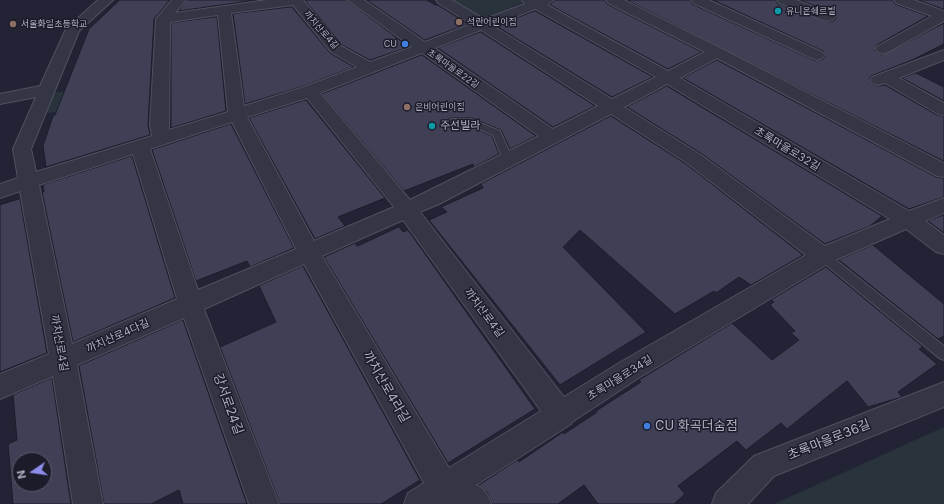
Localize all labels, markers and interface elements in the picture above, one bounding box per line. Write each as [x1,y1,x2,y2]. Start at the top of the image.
marker: 유니온쉐르빌 [773,6,783,16]
place label: 유니온쉐르빌 [786,6,836,16]
street label: 까치산로4길 [301,9,341,51]
marker: 석란어린이집 [454,17,464,27]
place label: 석란어린이집 [467,17,517,27]
marker: 서울화일초등학교 [8,19,18,29]
place label: 서울화일초등학교 [21,19,87,29]
place label: CU [384,39,397,49]
marker: CU [400,39,410,49]
street label: 초록마을로22길 [425,47,481,91]
marker: 은비어린이집 [402,102,412,112]
place label: 은비어린이집 [415,102,465,112]
place label: 주선빌라 [440,119,480,133]
marker: 주선빌라 [427,121,437,131]
street label: 초록마을로32길 [752,124,822,174]
street label: 까치산로4길 [461,286,507,340]
street label: 까치산로4길 [47,313,71,373]
street label: 까치산로4다길 [84,316,152,356]
street label: 까치산로4라길 [359,348,413,426]
street label: 초록마을로34길 [585,353,655,403]
street label: 강서로24길 [210,371,246,437]
street label: 초록마을로36길 [785,416,873,464]
place label: CU 화곡더숨점 [655,418,738,434]
marker: CU 화곡더숨점 [642,421,652,431]
north arrow [12,452,52,492]
text: N [14,469,29,480]

